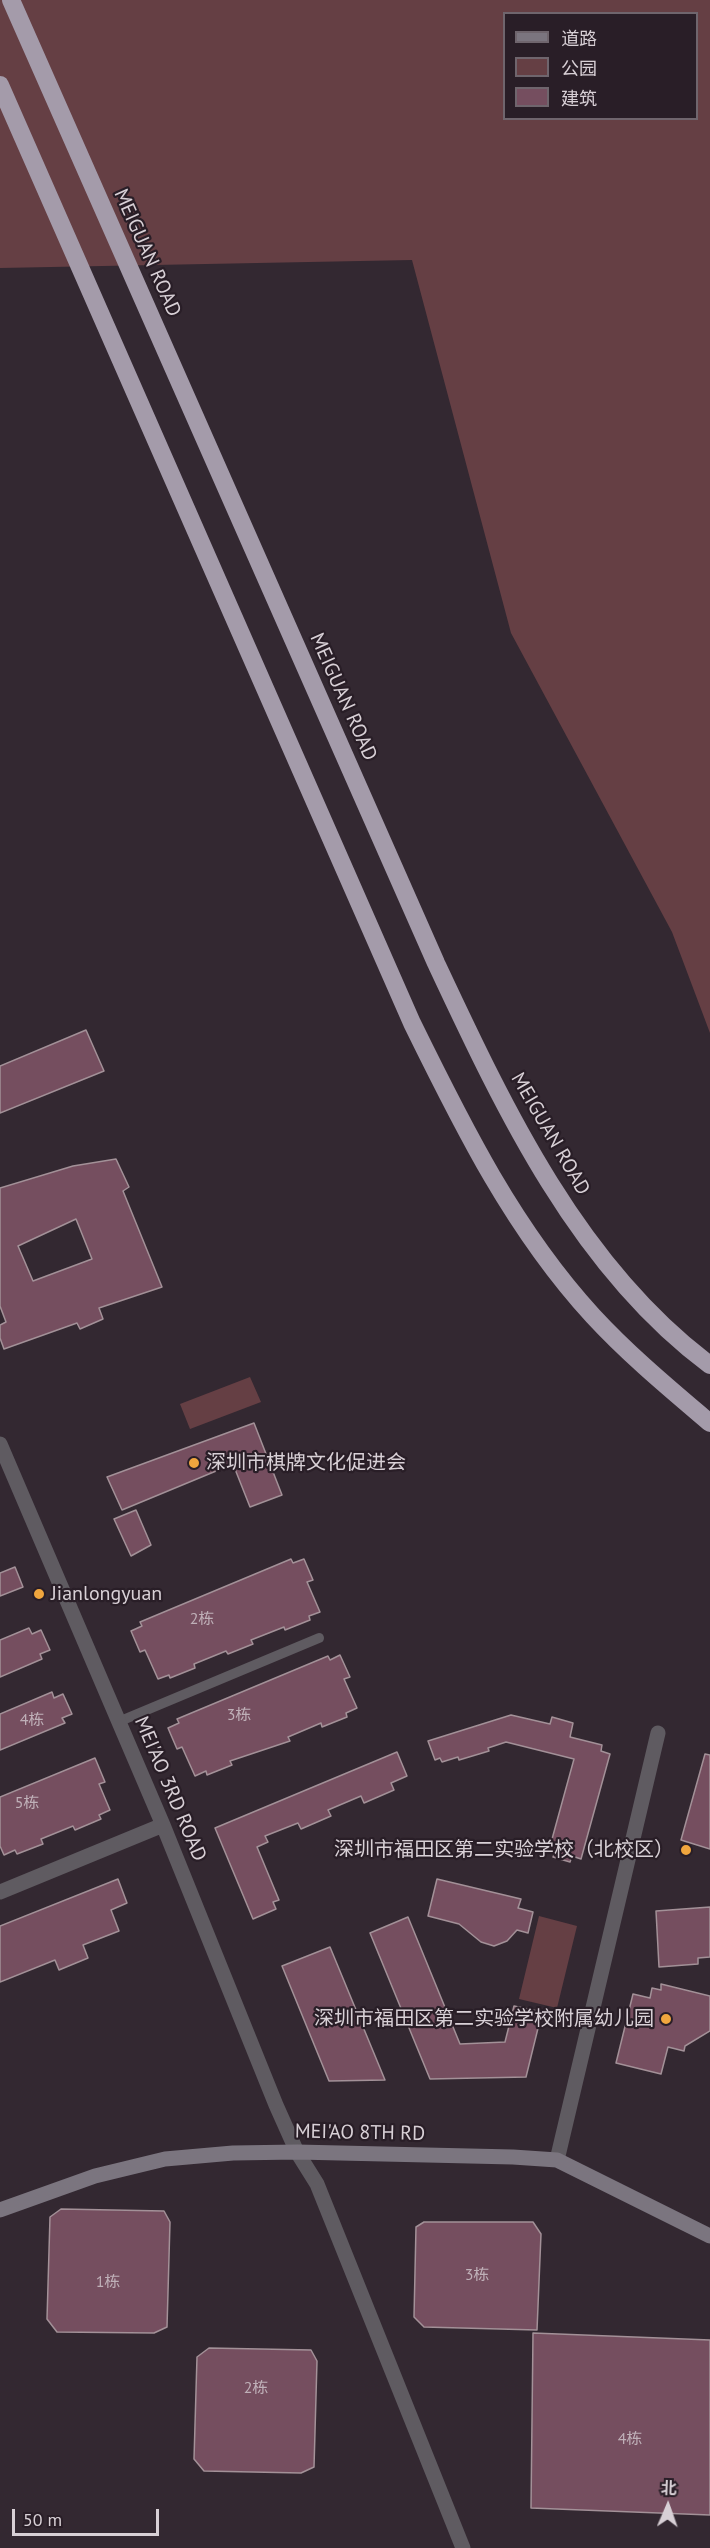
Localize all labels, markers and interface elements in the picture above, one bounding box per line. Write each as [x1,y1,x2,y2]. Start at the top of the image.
legend [503,12,698,120]
text: 道路 [561,27,597,50]
text: 公园 [561,57,597,80]
text: 建筑 [561,87,597,110]
street label: MEIGUAN ROAD [108,185,186,321]
street label: MEIGUAN ROAD [304,629,382,765]
street label: MEIGUAN ROAD [505,1069,595,1199]
place label: 深圳市棋牌文化促进会 [206,1451,406,1475]
marker: 深圳市棋牌文化促进会 [187,1456,201,1470]
place label: Jianlongyuan [51,1582,162,1606]
marker: Jianlongyuan [32,1587,46,1601]
house number: 2栋 [190,1609,214,1629]
house number: 3栋 [227,1705,251,1725]
house number: 4栋 [20,1710,44,1730]
street label: MEI'AO 3RD ROAD [129,1713,211,1865]
house number: 5栋 [15,1793,39,1813]
place label: 深圳市福田区第二实验学校（北校区） [334,1838,674,1862]
marker: 深圳市福田区第二实验学校（北校区） [679,1843,693,1857]
place label: 深圳市福田区第二实验学校附属幼儿园 [314,2007,654,2031]
marker: 深圳市福田区第二实验学校附属幼儿园 [659,2012,673,2026]
street label: MEI'AO 8TH RD [295,2120,425,2146]
house number: 3栋 [465,2265,489,2285]
house number: 1栋 [96,2272,120,2292]
house number: 2栋 [244,2378,268,2398]
house number: 4栋 [618,2429,642,2449]
north arrow [638,2476,698,2536]
text: 北 [660,2478,677,2498]
scale bar [15,2497,162,2535]
text: 50 m [23,2508,62,2531]

